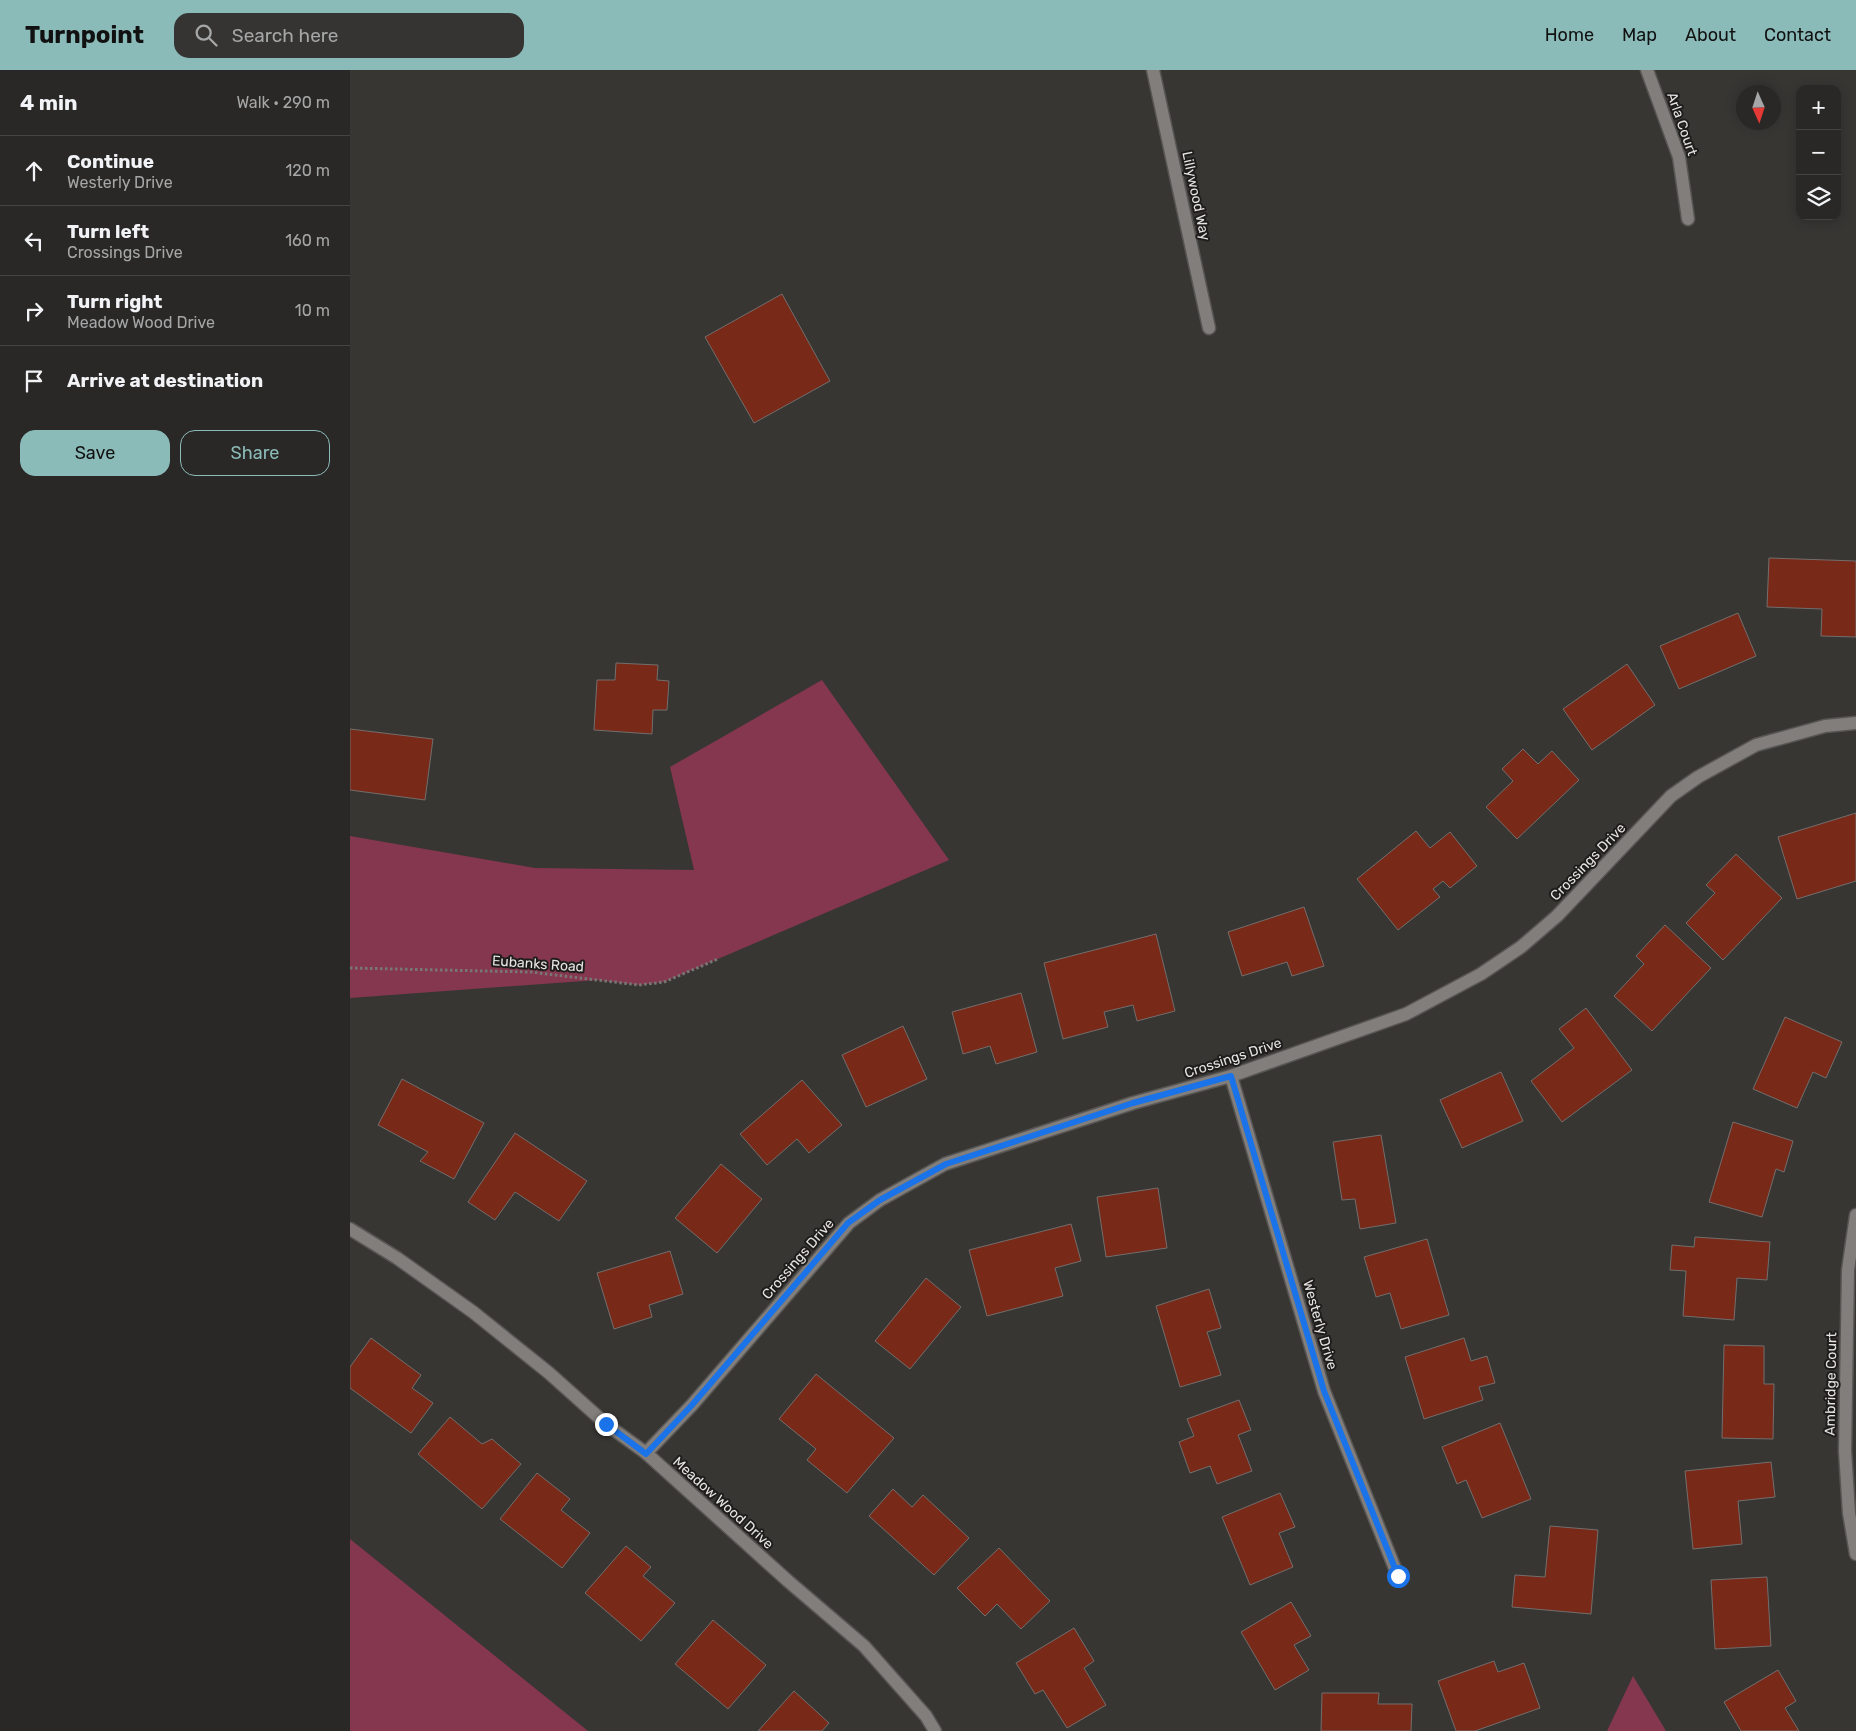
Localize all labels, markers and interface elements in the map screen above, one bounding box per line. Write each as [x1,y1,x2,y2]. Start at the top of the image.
search box [174,13,524,58]
text: Turnpoint [25,21,144,49]
icon: search [192,21,220,49]
text: Search here [232,24,338,47]
text: Home [1545,24,1594,46]
text: Map [1622,24,1657,46]
text: About [1685,24,1736,46]
text: Contact [1764,24,1831,46]
north arrow [1736,85,1781,130]
map controls [1796,85,1841,220]
button: + [1796,85,1841,130]
text: 4 min [20,90,78,115]
street label: Arla Court [1663,90,1701,158]
text: Walk · 290 m [236,93,330,112]
button: − [1796,130,1841,175]
text: Continue [67,150,154,173]
street label: Lillywood Way [1178,150,1214,242]
icon: ahead [20,157,48,185]
text: 120 m [285,161,330,180]
text: Westerly Drive [67,173,173,192]
button: layers [1796,175,1841,220]
text: Turn left [67,220,149,243]
icon: left [20,227,48,255]
text: 160 m [285,231,330,250]
text: Crossings Drive [67,243,183,262]
text: Turn right [67,290,162,313]
icon: right [20,297,48,325]
text: 10 m [295,301,330,320]
text: Meadow Wood Drive [67,313,215,332]
icon: arrive [20,367,48,395]
text: Arrive at destination [67,369,263,392]
button: Save [20,430,170,476]
button: Share [180,430,330,476]
street label: Crossings Drive [1547,820,1629,904]
street label: Eubanks Road [491,952,585,976]
street label: Crossings Drive [1182,1034,1284,1082]
street label: Crossings Drive [758,1215,838,1303]
street label: Westerly Drive [1299,1278,1341,1372]
street label: Ambridge Court [1822,1332,1840,1436]
route end [595,1413,618,1436]
street label: Meadow Wood Drive [669,1453,777,1553]
route start [1387,1565,1410,1588]

